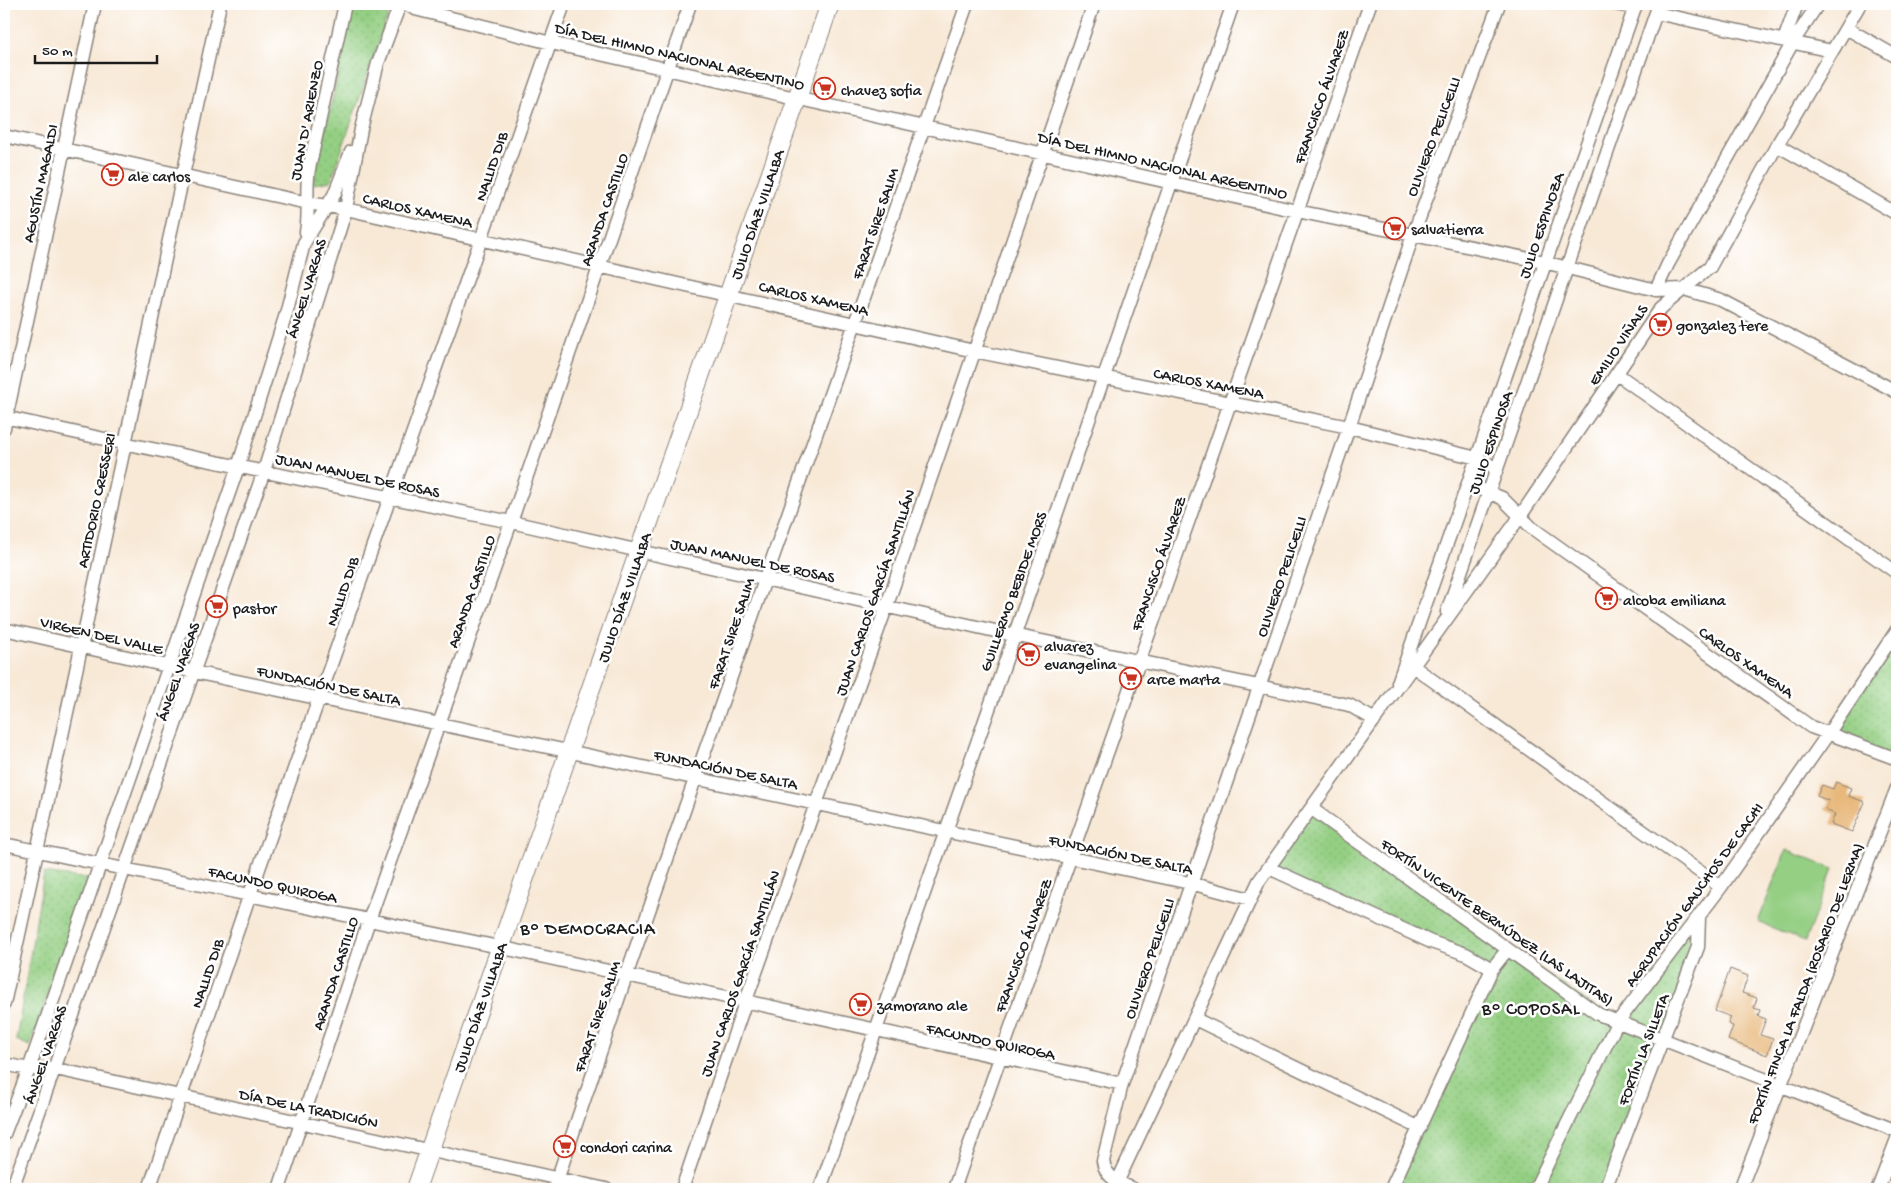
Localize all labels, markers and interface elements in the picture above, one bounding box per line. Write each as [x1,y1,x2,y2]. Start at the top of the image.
street label: DÍA DEL HIMNO NACIONAL ARGENTINO [552,19,806,96]
street label: FRANCISCO ÁLVAREZ [1290,27,1355,168]
scale bar [35,32,158,64]
text: 50 m [42,43,73,61]
street label: JUAN D' ARIENZO [287,59,329,182]
street label: OLIVIERO PELICELLI [1404,75,1467,200]
supermarket icon: chavez sofia [813,77,837,101]
place label: chavez sofia [841,83,923,102]
street label: AGUSTÍN MAGALDI [20,123,64,245]
street label: DÍA DEL HIMNO NACIONAL ARGENTINO [1035,128,1289,205]
street label: NALLID DIB [473,129,514,204]
street label: JULIO DÍAZ VILLALBA [727,146,791,283]
street label: ARANDA CASTILLO [578,151,635,269]
supermarket icon: ale carlos [100,163,124,187]
street label: FARAT SIRE SALIM [849,165,906,283]
place label: ale carlos [128,169,191,188]
street label: JULIO ESPINOZA [1516,169,1571,282]
street label: CARLOS XAMENA [360,191,475,235]
supermarket icon: salvatierra [1383,216,1407,240]
place label: salvatierra [1411,222,1485,241]
street label: ÁNGEL VARGAS [283,236,333,341]
street label: CARLOS XAMENA [756,279,871,323]
street label: EMILIO VIÑALS [1585,301,1654,390]
supermarket icon: gonzalez tere [1648,312,1672,336]
place label: gonzalez tere [1676,318,1769,337]
street label: CARLOS XAMENA [1152,365,1267,406]
street label: JULIO ESPINOSA [1466,388,1519,497]
street label: ARTIDORIO CRESSERI [75,431,122,570]
street label: JUAN MANUEL DE ROSAS [273,451,442,504]
street label: JUAN CARLOS GARCÍA SANTILLÁN [832,487,922,699]
street label: FRANCISCO ÁLVAREZ [1127,494,1192,635]
street label: GUILLERMO BEBIDE MORS [978,509,1053,675]
street label: OLIVIERO PELICELLI [1254,514,1313,640]
street label: JULIO DÍAZ VILLALBA [594,529,658,666]
street label: ARANDA CASTILLO [445,533,502,651]
street label: JUAN MANUEL DE ROSAS [668,536,837,589]
street label: NALLID DIB [324,554,365,629]
street label: FARAT SIRE SALIM [705,575,762,693]
supermarket icon: alcoba emiliana [1595,587,1619,611]
place label: alcoba emiliana [1623,593,1727,612]
supermarket icon: pastor [205,595,229,619]
place label: pastor [232,601,277,620]
street label: VIRGEN DEL VALLE [37,614,165,661]
street label: ÁNGEL VARGAS [154,619,206,724]
street label: CARLOS XAMENA [1694,624,1798,705]
place label: alvarez evangelina [1044,639,1118,676]
supermarket icon: alvarez evangelina [1016,642,1040,666]
street label: FUNDACIÓN DE SALTA [254,663,403,712]
supermarket icon: arce marta [1119,666,1143,690]
place label: arce marta [1147,672,1221,691]
street label: FUNDACIÓN DE SALTA [651,747,800,796]
street label: AGRUPACIÓN GAUCHOS DE CACHI [1623,800,1769,992]
street label: FUNDACIÓN DE SALTA [1046,832,1195,881]
street label: FORTÍN VICENTE BERMÚDEZ (LAS LAJITAS) [1375,834,1617,1012]
street label: FORTÍN FINCA LA FALDA (ROSARIO DE LERMA) [1743,841,1870,1128]
street label: FACUNDO QUIROGA [205,863,340,910]
street label: JUAN CARLOS GARCÍA SANTILLÁN [697,868,787,1080]
street label: FRANCISCO ÁLVAREZ [991,876,1059,1017]
street label: OLIVIERO PELICELLI [1122,896,1181,1022]
street label: ARANDA CASTILLO [310,915,365,1033]
district label: B° DEMOCRACIA [519,920,656,941]
street label: NALLID DIB [189,936,230,1011]
street label: JULIO DÍAZ VILLALBA [450,939,514,1076]
street label: FARAT SIRE SALIM [571,958,628,1076]
street label: FORTÍN LA SILLETA [1614,990,1676,1110]
supermarket icon: zamorano ale [849,992,873,1016]
place label: zamorano ale [877,998,968,1017]
district label: B° COPOSAL [1481,1000,1581,1021]
street label: ÁNGEL VARGAS [21,1002,73,1107]
street label: FACUNDO QUIROGA [923,1020,1058,1067]
street label: DÍA DE LA TRADICIÓN [236,1085,380,1134]
supermarket icon: condori carina [552,1134,576,1158]
place label: condori carina [580,1140,673,1159]

